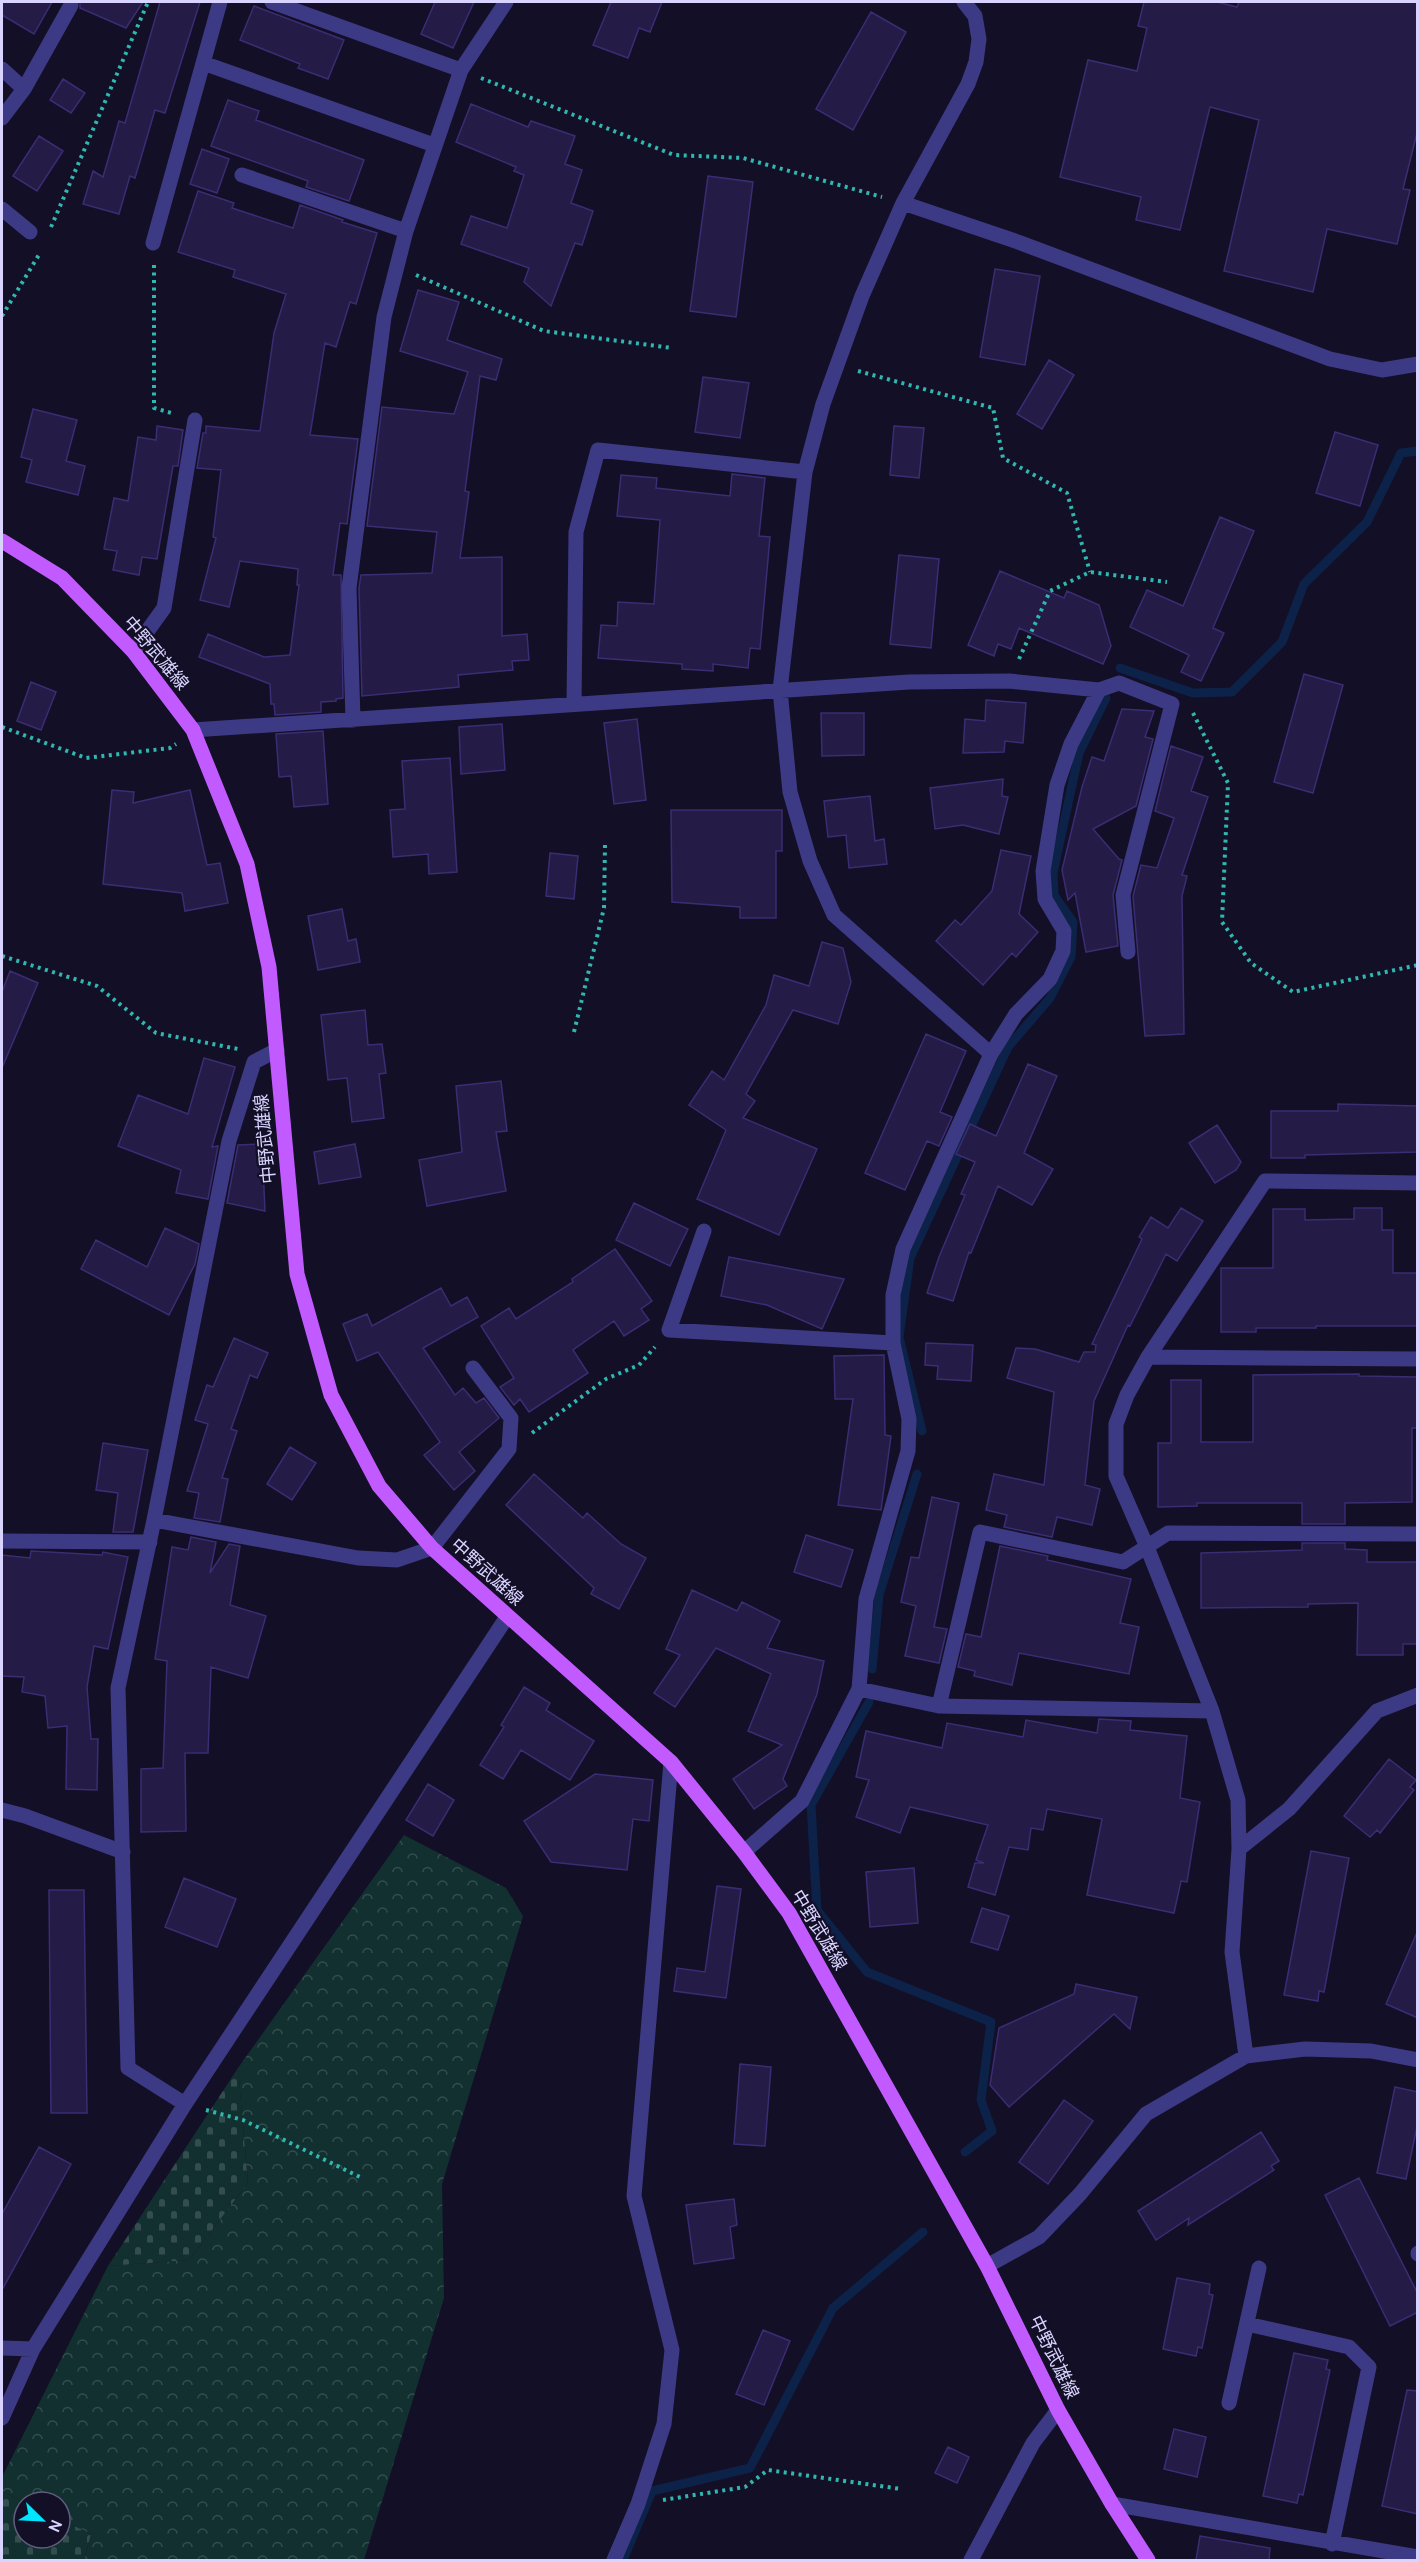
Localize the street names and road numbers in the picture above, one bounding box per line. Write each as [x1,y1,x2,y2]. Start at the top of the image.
street label: 中野武雄線 [119,611,193,695]
street label: 中野武雄線 [250,1093,280,1185]
street label: 中野武雄線 [446,1534,528,1610]
street label: 中野武雄線 [786,1886,852,1974]
street label: 中野武雄線 [1024,2312,1084,2402]

